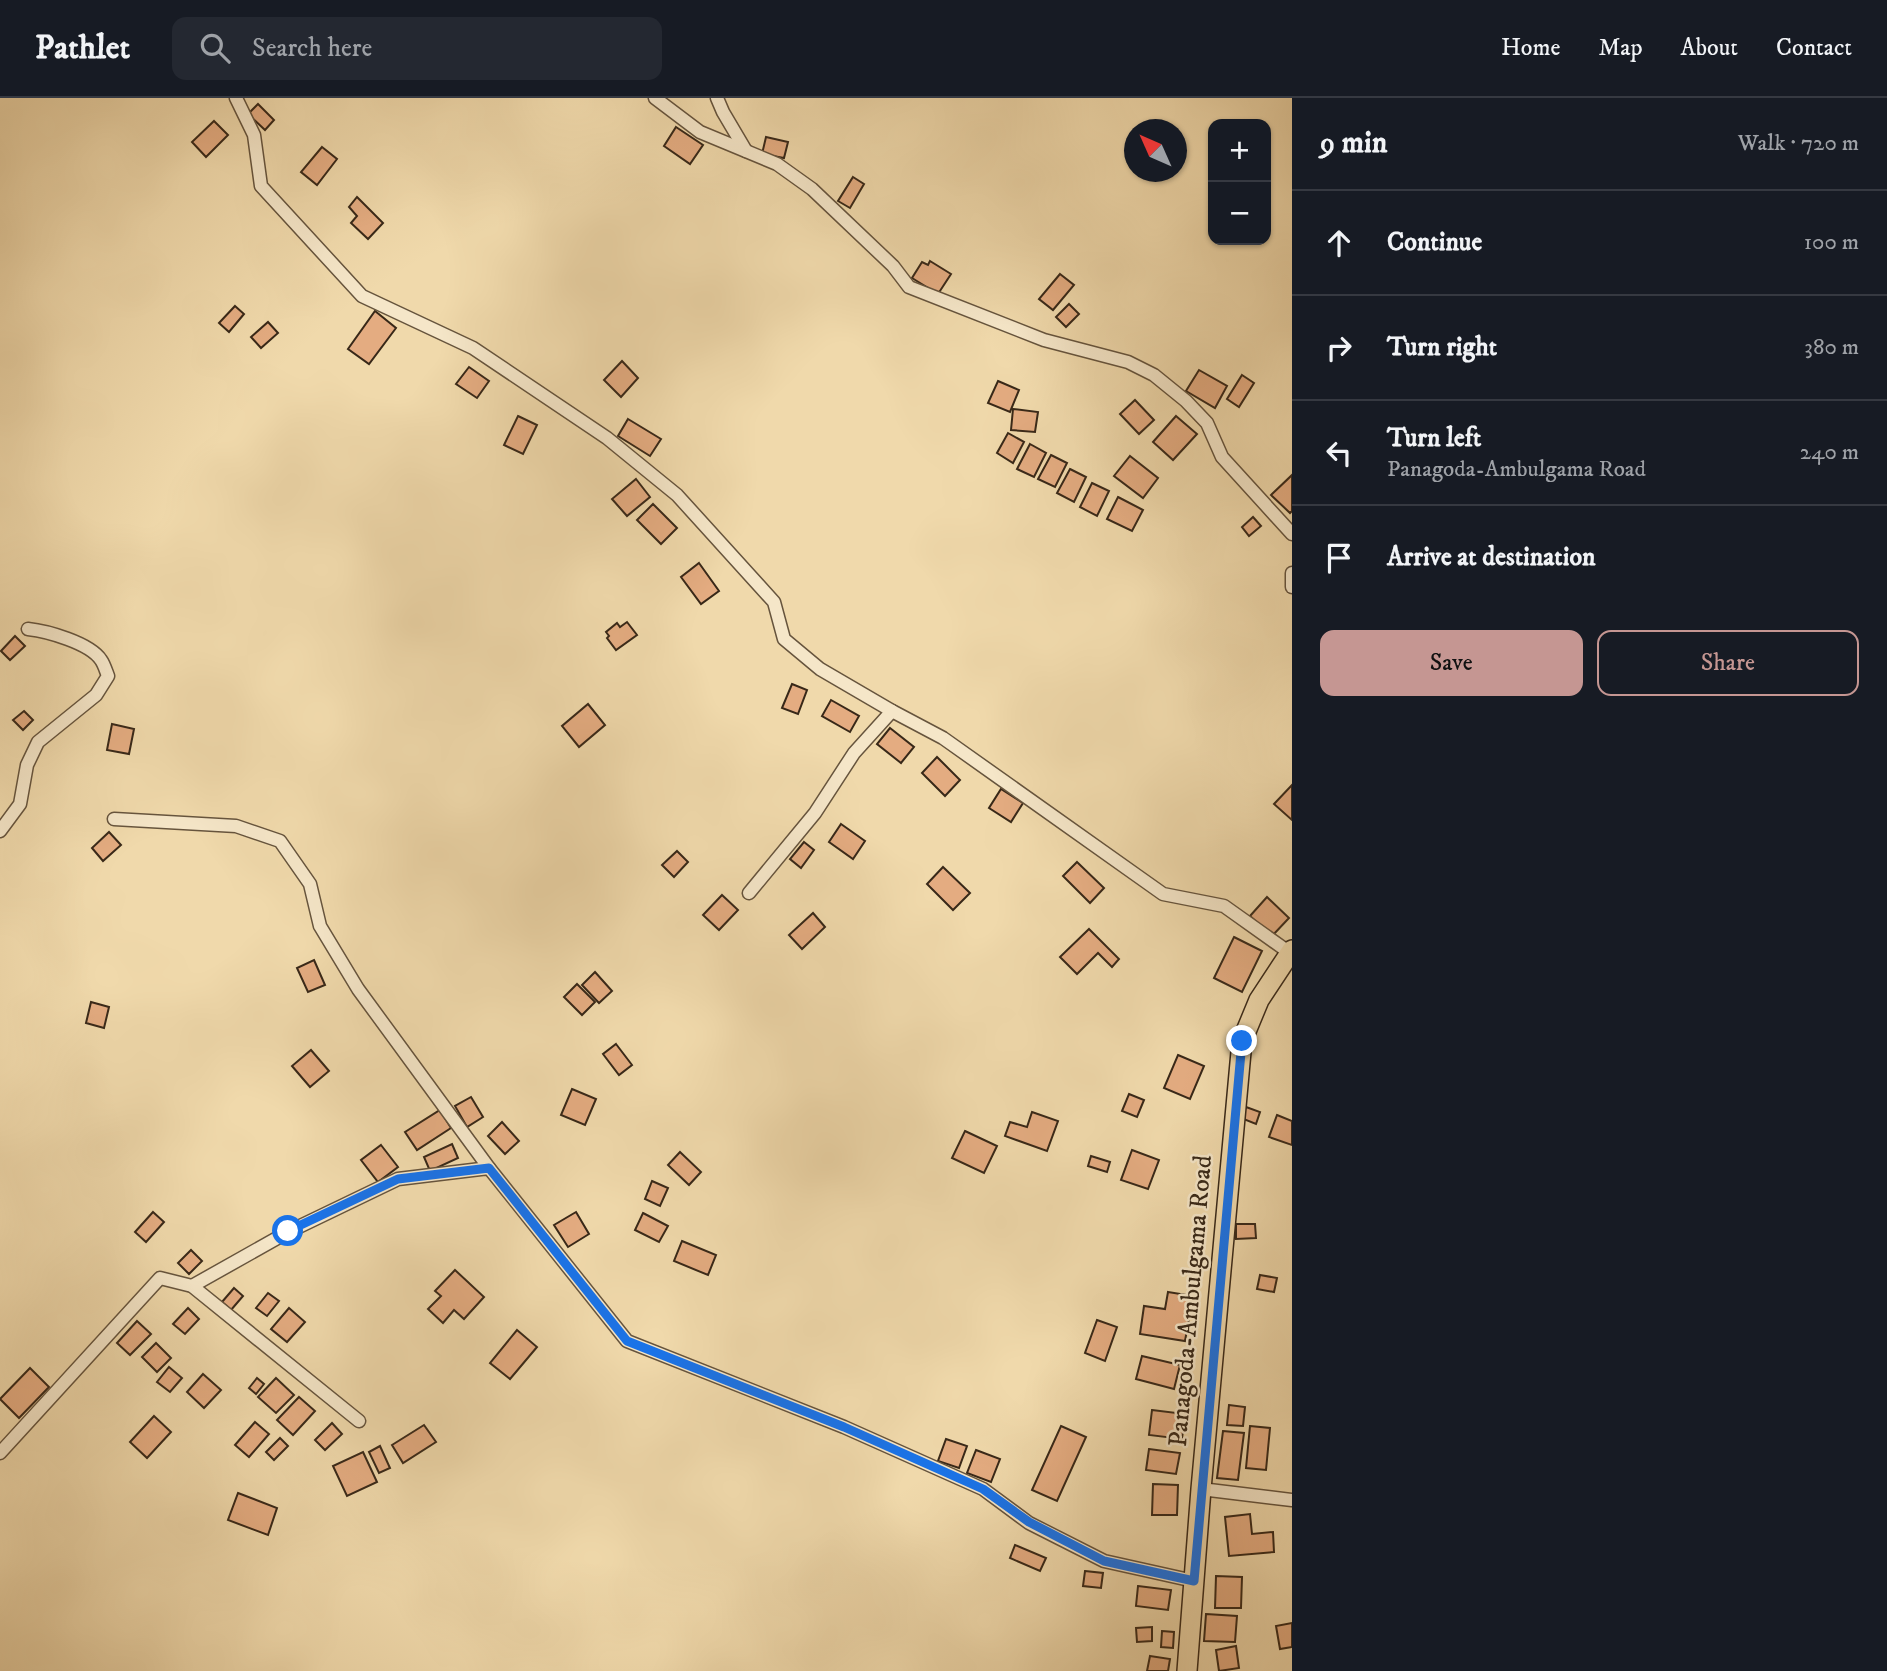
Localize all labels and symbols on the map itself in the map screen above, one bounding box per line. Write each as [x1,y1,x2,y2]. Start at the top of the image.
north arrow [1124,119,1187,182]
route end [1226,1025,1257,1056]
street label: Panagoda-Ambulgama Road [1162,1154,1220,1448]
route start [272,1215,303,1246]

